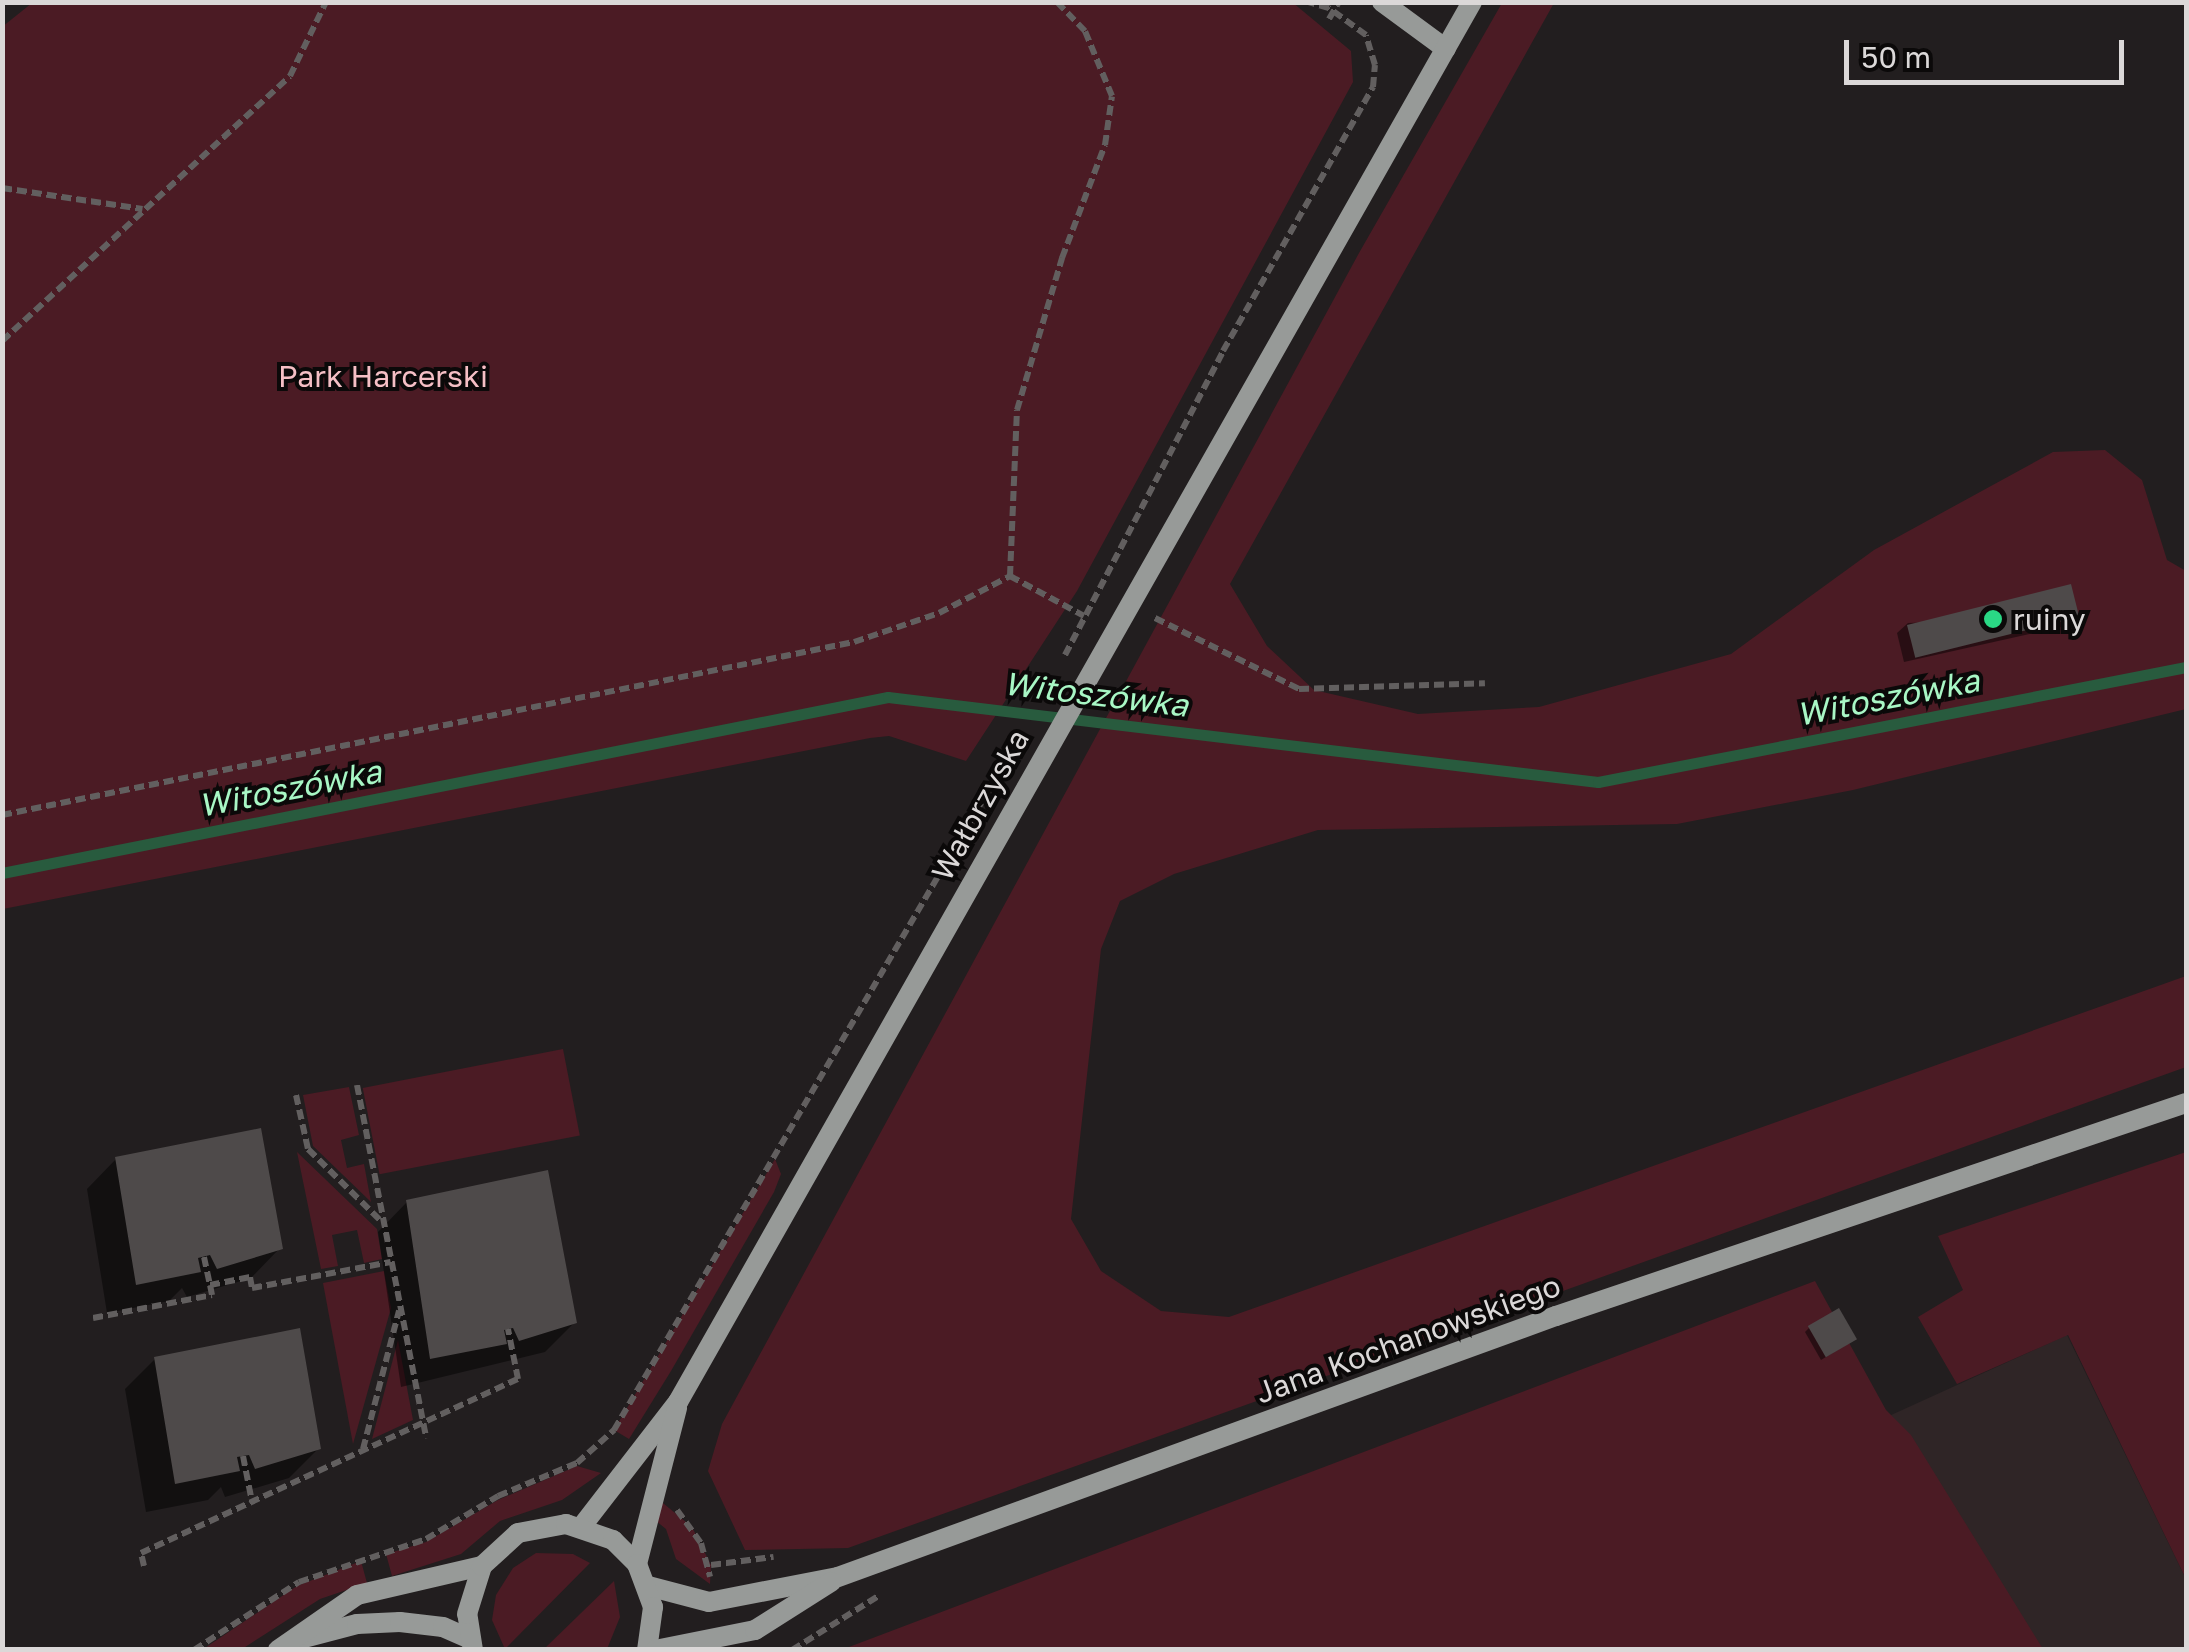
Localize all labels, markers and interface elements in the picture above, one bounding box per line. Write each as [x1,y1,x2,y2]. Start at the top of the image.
scale bar [1849,20,2129,82]
text: 50 m [1861,39,1931,75]
park label: Park Harcerski [278,358,488,394]
place label: ruiny [2013,601,2086,637]
marker: ruiny [1982,608,2004,630]
water label: Witoszówka [1793,660,1983,734]
water label: Witoszówka [1002,664,1190,724]
street label: Wałbrzyska [924,723,1036,887]
water label: Witoszówka [195,751,385,825]
street label: Jana Kochanowskiego [1251,1267,1565,1411]

